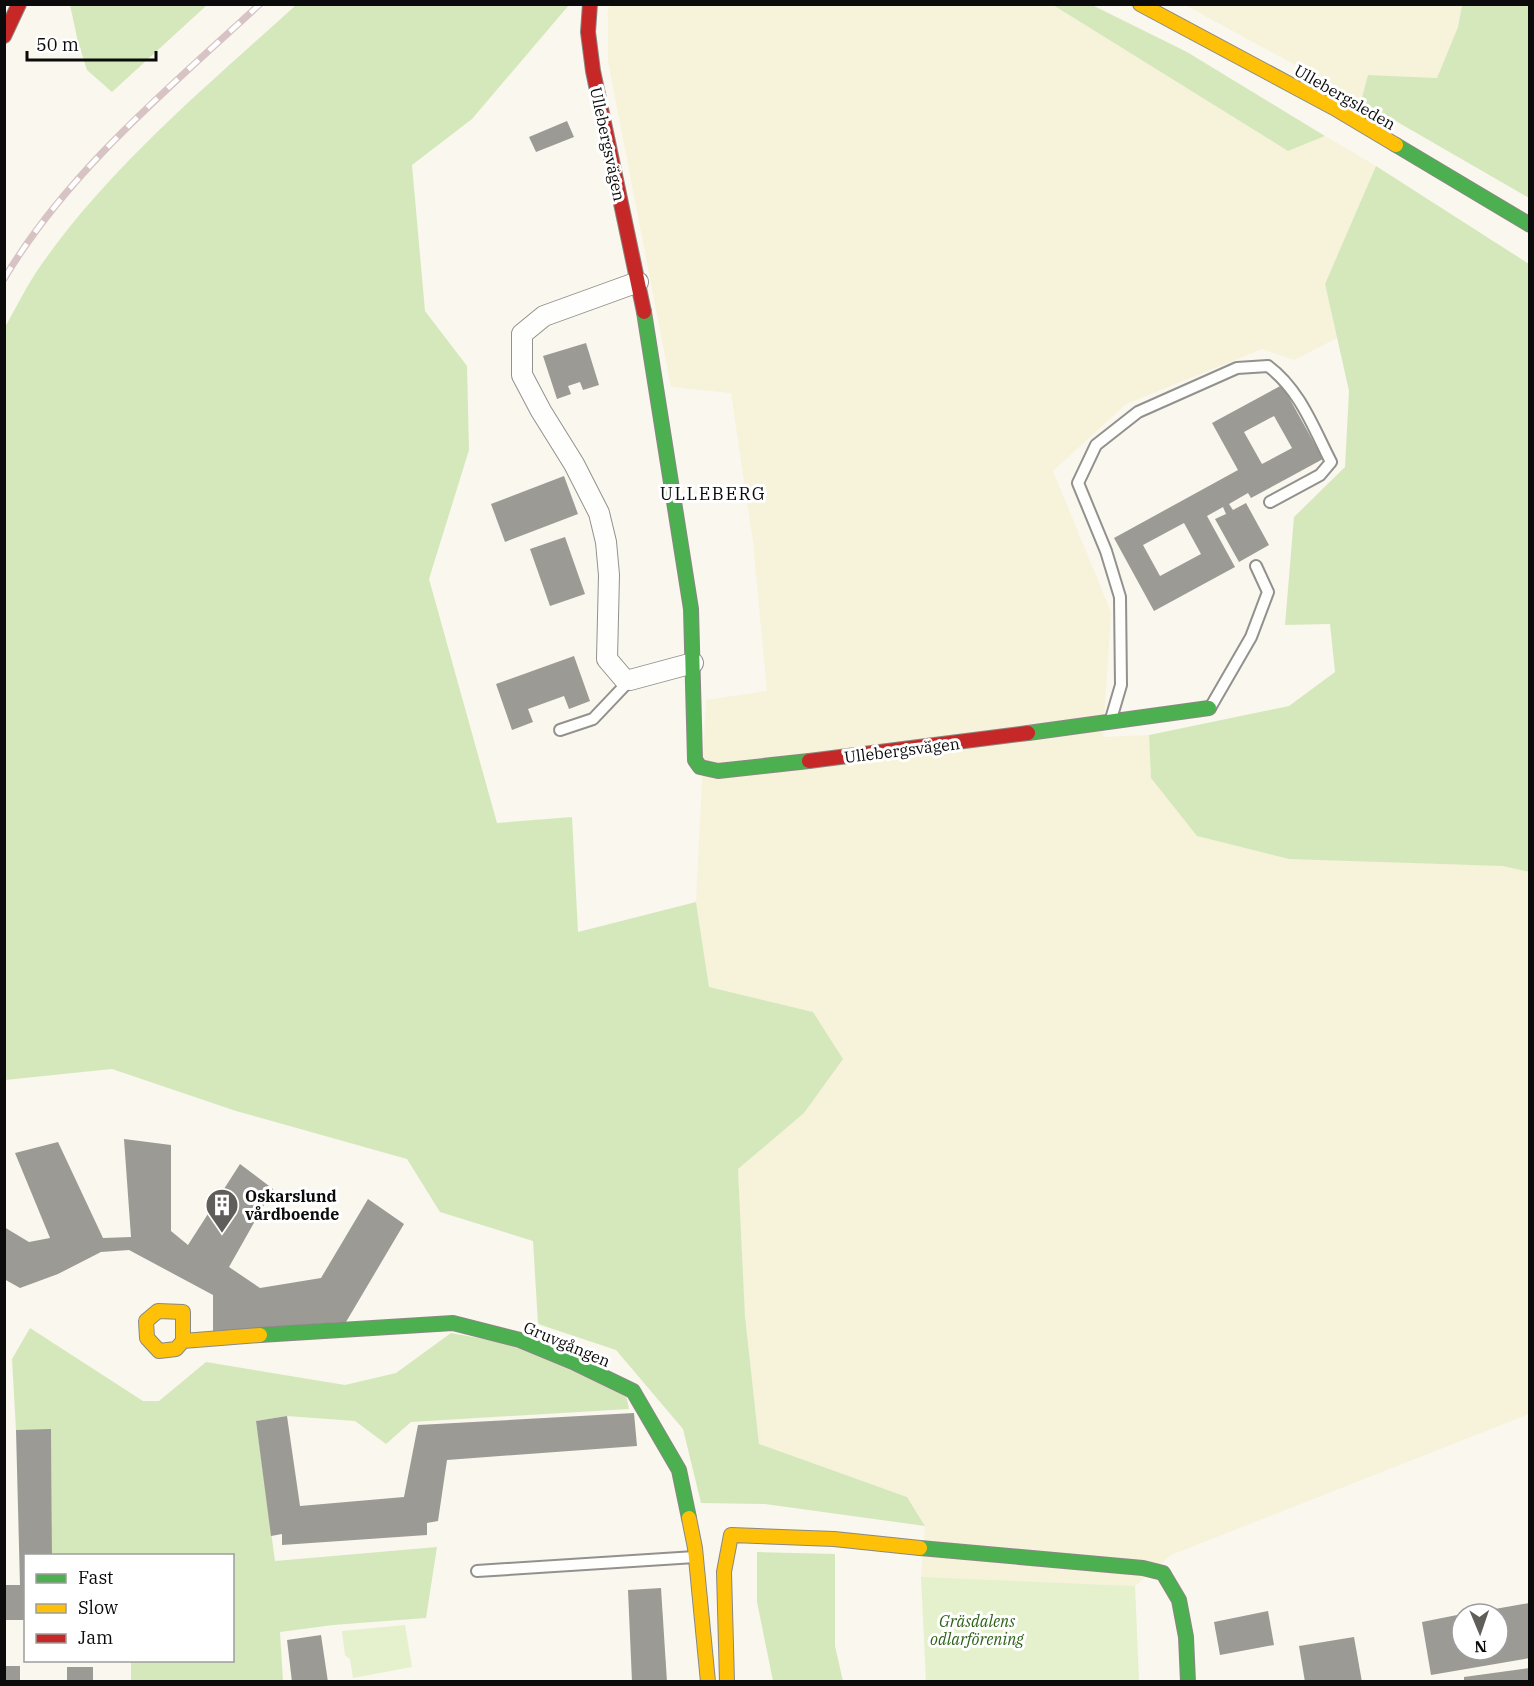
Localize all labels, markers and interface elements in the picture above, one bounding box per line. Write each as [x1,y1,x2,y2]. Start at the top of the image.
scale bar [27,24,156,62]
text: 50 m [36,33,79,56]
street label: Ullebergsleden [1291,60,1399,134]
street label: Ullebergsvägen [586,85,630,203]
district label: ULLEBERG [660,482,766,505]
street label: Ullebergsvägen [843,733,961,767]
place label: Oskarslund vårdboende [245,1186,339,1224]
building icon: Oskarslund vårdboende [204,1187,240,1234]
street label: Gruvgången [521,1317,613,1371]
legend [24,1554,234,1662]
text: Fast [78,1566,113,1589]
text: Slow [78,1596,118,1619]
north arrow [1450,1602,1510,1662]
park label: Gräsdalens odlarförening [930,1611,1024,1649]
text: Jam [78,1626,113,1649]
text: N [1474,1637,1487,1657]

